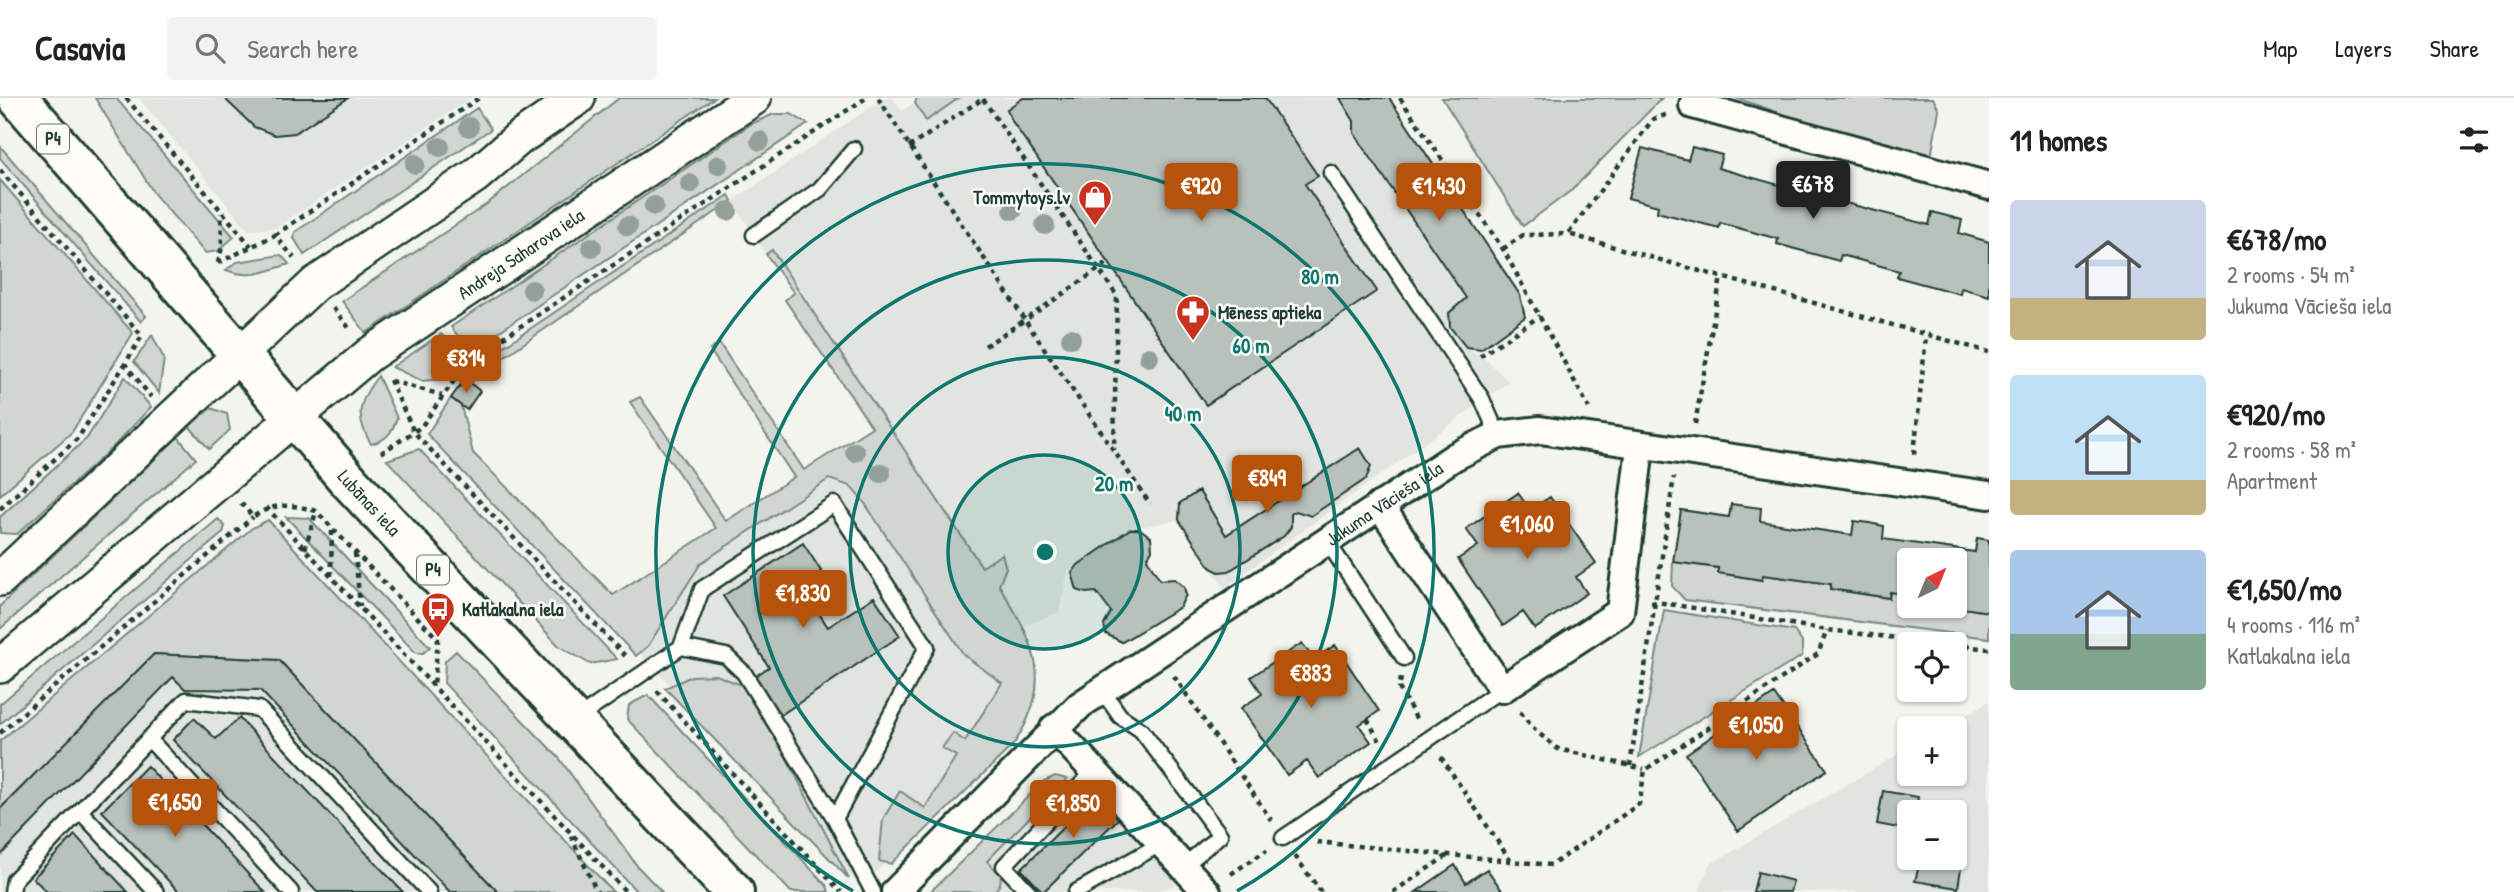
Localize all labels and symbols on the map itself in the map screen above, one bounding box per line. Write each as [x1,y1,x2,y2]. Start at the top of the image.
road number: P4 [37,124,69,154]
pin: €678 [1772,162,1854,221]
pin: €920 [1160,164,1242,223]
pin: €1,430 [1382,164,1496,223]
shop icon: Tommytoys.lv [1076,178,1114,227]
place label: Tommytoys.lv [972,184,1070,211]
street label: Andreja Saharova iela [452,202,589,305]
text: 80 m [1301,262,1339,291]
pharmacy icon: Mēness aptieka [1174,293,1212,342]
place label: Mēness aptieka [1218,299,1322,326]
text: 60 m [1233,331,1269,360]
pin: €814 [425,336,507,395]
text: 40 m [1165,399,1201,428]
street label: Jukuma Vācieša iela [1320,455,1448,552]
pin: €849 [1226,456,1308,515]
street label: Lubānas iela [332,464,407,542]
text: 20 m [1095,469,1133,498]
pin: €1,060 [1470,502,1584,561]
centre of rings [1033,540,1057,564]
north arrow [1897,548,1967,618]
road number: P4 [417,556,449,584]
pin: €1,830 [746,570,860,630]
bus stop icon: Katlakalna iela [419,590,457,639]
place label: Katlakalna iela [462,596,564,622]
pin: €883 [1270,650,1352,710]
pin: €1,050 [1699,702,1813,762]
pin: €1,650 [118,780,232,839]
pin: €1,850 [1016,780,1130,840]

